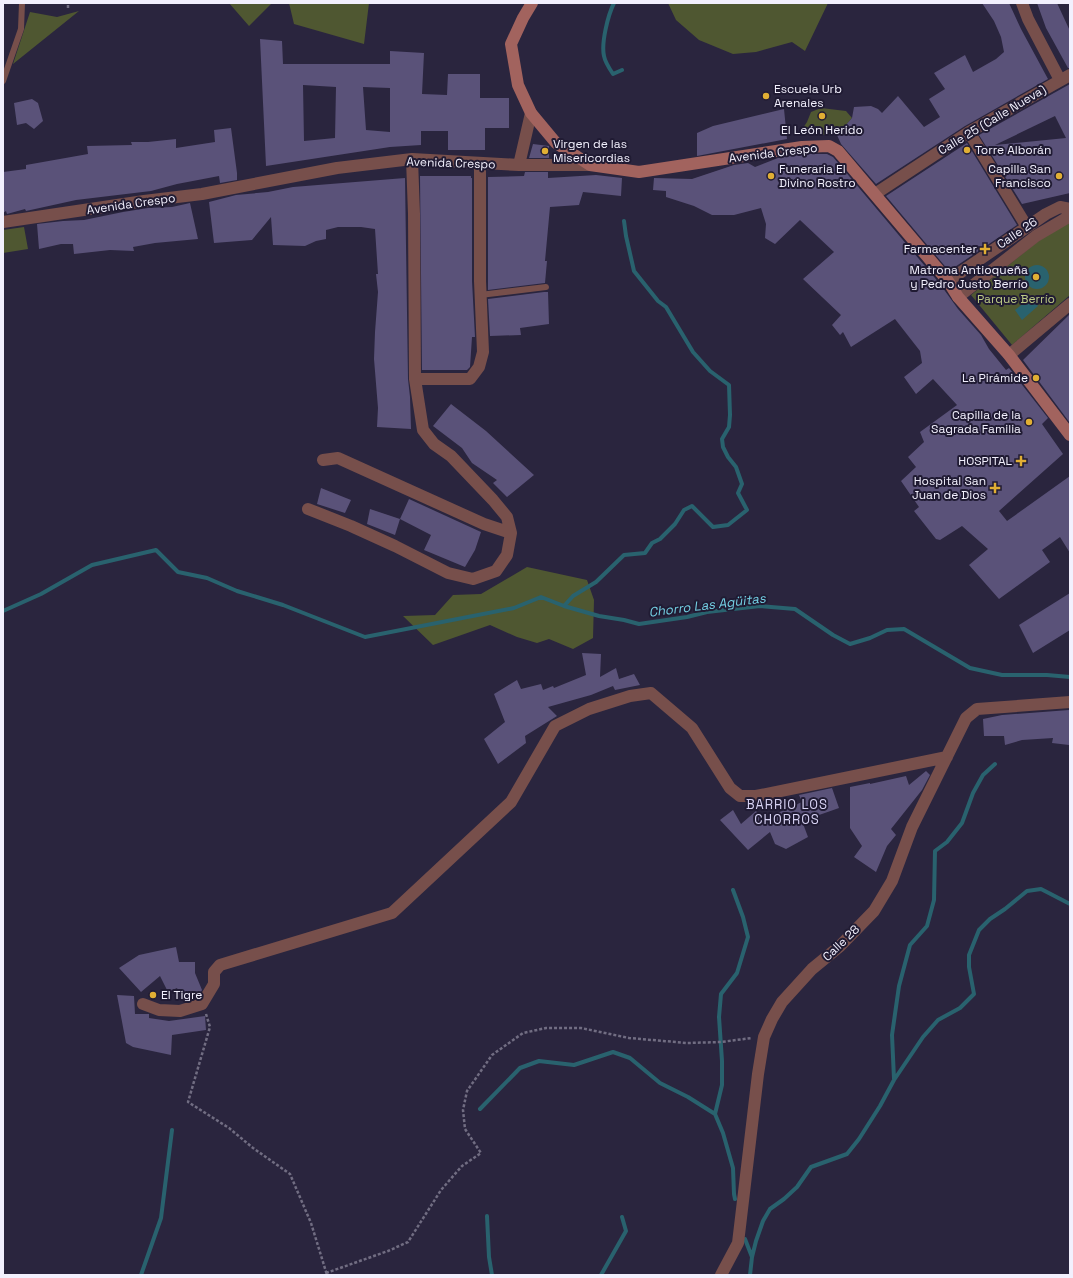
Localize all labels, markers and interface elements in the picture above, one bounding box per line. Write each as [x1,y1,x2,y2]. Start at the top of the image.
place label: Escuela Urb Arenales [774,81,842,111]
street label: Calle 25 (Calle Nueva) [935,81,1049,159]
marker: Escuela Urb Arenales [761,91,771,101]
marker: El León Herido [817,111,827,121]
place label: El León Herido [781,122,863,138]
place label: Virgen de las Misericordias [553,136,630,166]
street label: Avenida Crespo [728,140,818,166]
place label: Torre Alborán [975,142,1051,158]
marker: Torre Alborán [962,145,972,155]
marker: Virgen de las Misericordias [540,146,550,156]
street label: Avenida Crespo [406,153,496,173]
place label: Funeraria El Divino Rostro [779,161,856,191]
place label: Capilla San Francisco [988,161,1051,191]
marker: Funeraria El Divino Rostro [766,171,776,181]
marker: Capilla San Francisco [1054,171,1064,181]
street label: Avenida Crespo [86,190,176,218]
street label: Calle 26 [994,214,1040,252]
place label: Farmacenter [904,241,977,257]
marker: Farmacenter [980,244,990,254]
place label: Matrona Antioqueña y Pedro Justo Berrío [910,262,1028,292]
marker: Matrona Antioqueña y Pedro Justo Berrío [1031,272,1041,282]
park label: Parque Berrío [977,291,1055,307]
place label: La Pirámide [962,370,1028,386]
marker: La Pirámide [1031,373,1041,383]
place label: Capilla de la Sagrada Familia [931,407,1021,437]
marker: Capilla de la Sagrada Familia [1024,417,1034,427]
place label: HOSPITAL [958,453,1012,469]
marker: HOSPITAL [1015,455,1027,467]
place label: Hospital San Juan de Dios [912,473,986,503]
marker: Hospital San Juan de Dios [989,482,1001,494]
water label: Chorro Las Agüitas [648,589,768,621]
district label: BARRIO LOS CHORROS [746,796,828,828]
street label: Calle 28 [819,921,863,965]
place label: El Tigre [161,987,202,1003]
marker: El Tigre [148,990,158,1000]

